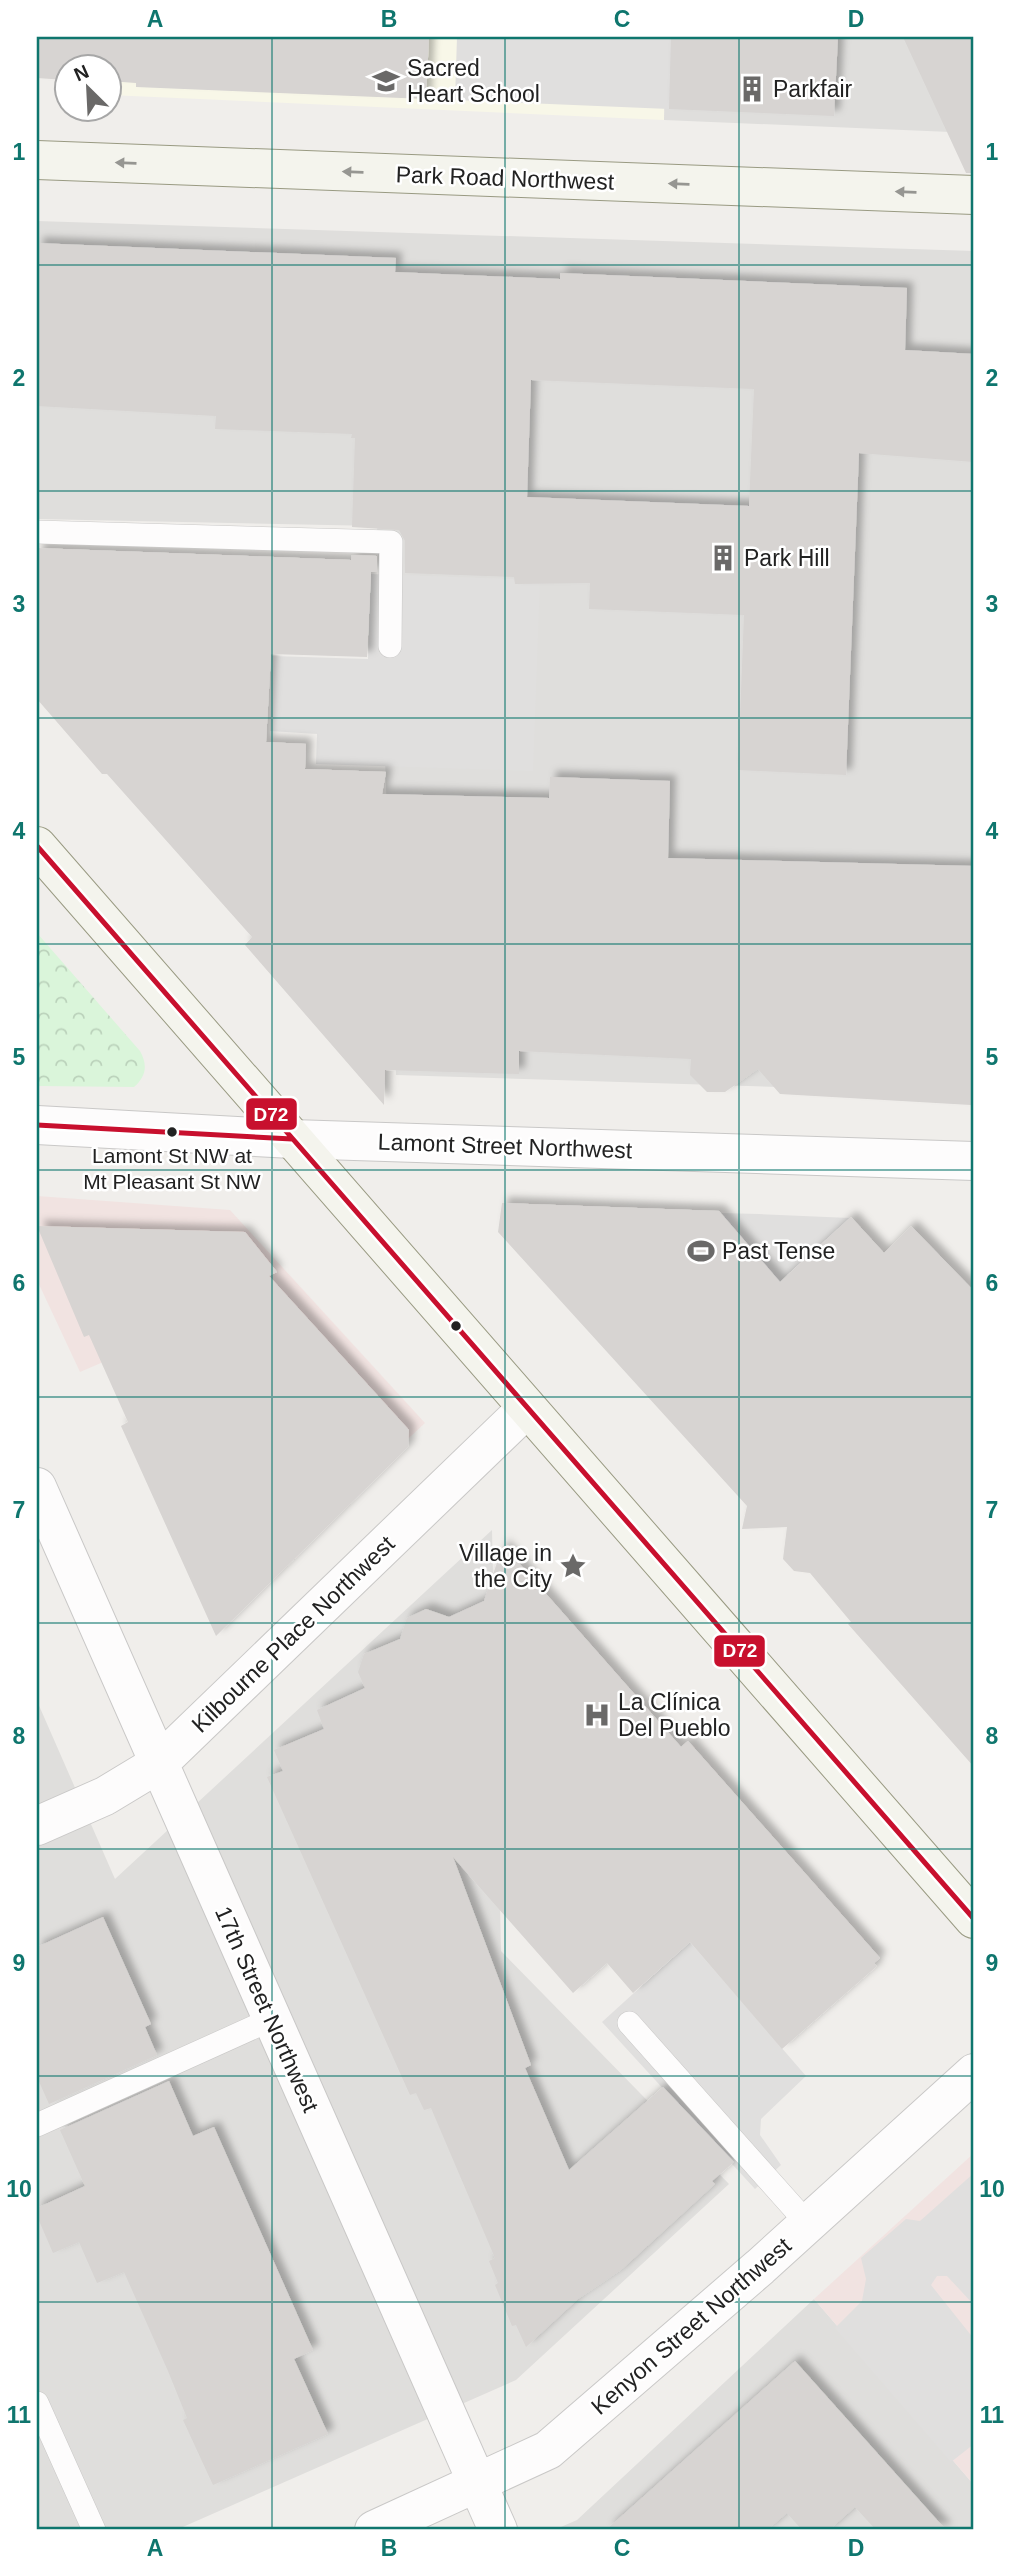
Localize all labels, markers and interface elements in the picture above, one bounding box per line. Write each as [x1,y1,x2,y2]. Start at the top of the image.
text: A [147,6,163,32]
text: B [381,6,397,32]
text: C [614,6,630,32]
text: D [848,6,864,32]
north arrow [52,52,122,122]
place label: Sacred Heart School [407,55,540,107]
text: N [71,61,92,85]
school or university icon: Sacred Heart School [371,66,401,96]
building icon: Parkfair [737,74,767,104]
place label: Parkfair [773,76,853,102]
text: 1 [13,139,26,165]
text: 1 [986,139,999,165]
one-way arrow [115,158,137,169]
street label: Park Road Northwest [395,161,615,195]
one-way arrow [342,167,364,178]
one-way arrow [667,179,689,190]
one-way arrow [895,187,917,198]
text: 2 [13,365,25,391]
text: 2 [986,365,998,391]
building icon: Park Hill [708,543,738,573]
place label: Park Hill [744,545,830,571]
text: 3 [13,591,25,617]
text: 3 [986,591,998,617]
text: 4 [13,818,26,844]
text: 4 [986,818,999,844]
text: 5 [13,1044,26,1070]
text: 5 [986,1044,999,1070]
line badge: D72 [245,1097,298,1131]
text: D72 [254,1104,288,1125]
marker: Lamont St NW at Mt Pleasant St NW [165,1125,179,1139]
street label: Lamont Street Northwest [377,1129,633,1163]
place label: Lamont St NW at Mt Pleasant St NW [83,1144,261,1193]
sports icon: Past Tense [686,1236,716,1266]
place label: Past Tense [722,1238,835,1264]
text: 6 [13,1270,25,1296]
text: 6 [986,1270,998,1296]
unlabelled marker [449,1319,463,1333]
text: 7 [13,1497,25,1523]
text: 7 [986,1497,998,1523]
street label: Kilbourne Place Northwest [186,1530,400,1737]
place label: Village in the City [459,1540,552,1592]
place icon: Village in the City [558,1551,588,1581]
line badge: D72 [713,1634,766,1668]
text: D72 [723,1640,757,1661]
place label: La Clínica Del Pueblo [618,1689,731,1741]
hospital icon: La Clínica Del Pueblo [582,1700,612,1730]
text: 8 [13,1723,26,1749]
text: 8 [986,1723,999,1749]
street label: 17th Street Northwest [210,1902,324,2116]
text: 9 [13,1950,25,1976]
text: 9 [986,1950,998,1976]
text: 10 [6,2176,32,2202]
text: 10 [979,2176,1005,2202]
street label: Kenyon Street Northwest [586,2232,796,2420]
text: 11 [7,2402,31,2428]
text: 11 [980,2402,1004,2428]
text: A [147,2535,163,2561]
text: B [381,2535,397,2561]
text: C [614,2535,630,2561]
text: D [848,2535,864,2561]

